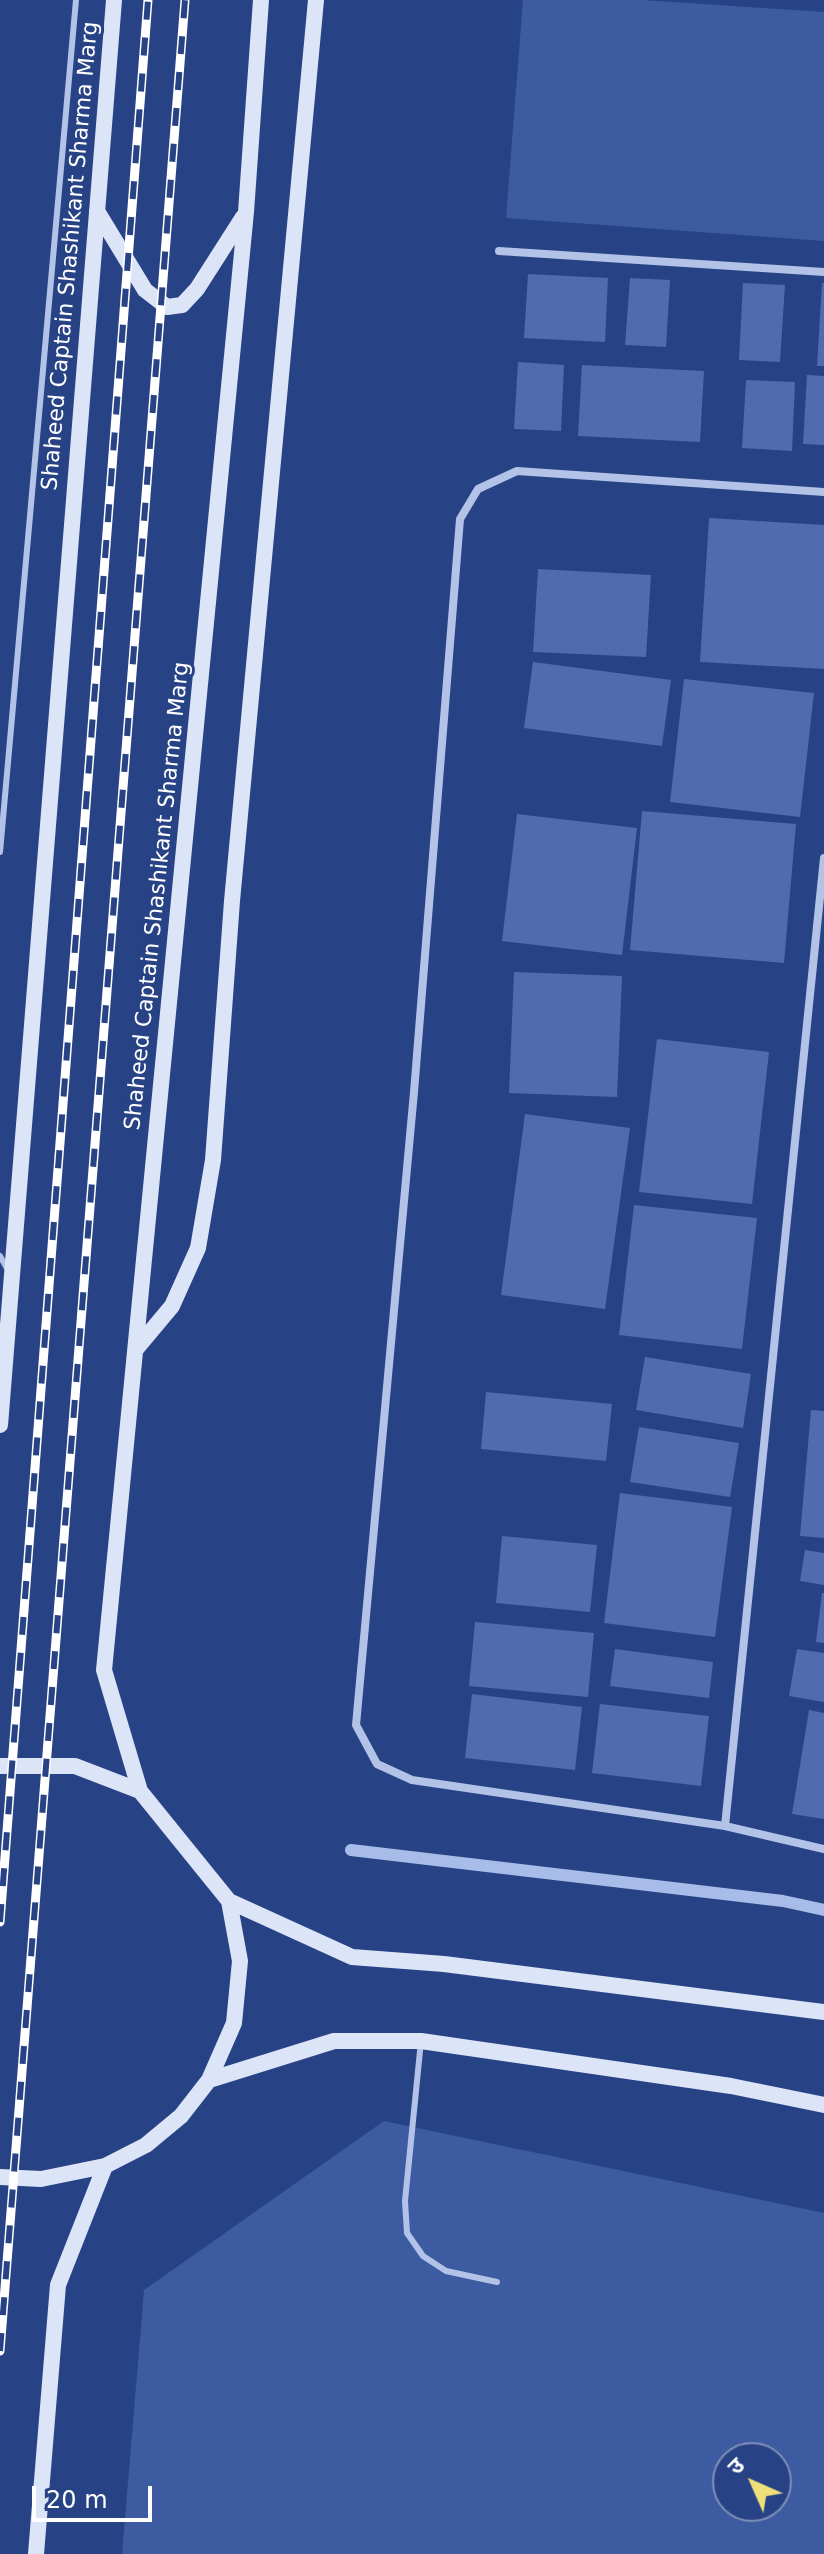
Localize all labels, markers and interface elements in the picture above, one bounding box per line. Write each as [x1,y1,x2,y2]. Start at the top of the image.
street label: Shaheed Captain Shashikant Sharma Marg [37,20,105,492]
street label: Shaheed Captain Shashikant Sharma Marg [120,661,196,1131]
north arrow [712,2442,792,2522]
text: उ [723,2453,749,2479]
scale bar [36,2470,156,2520]
text: 20 m [46,2486,108,2514]

